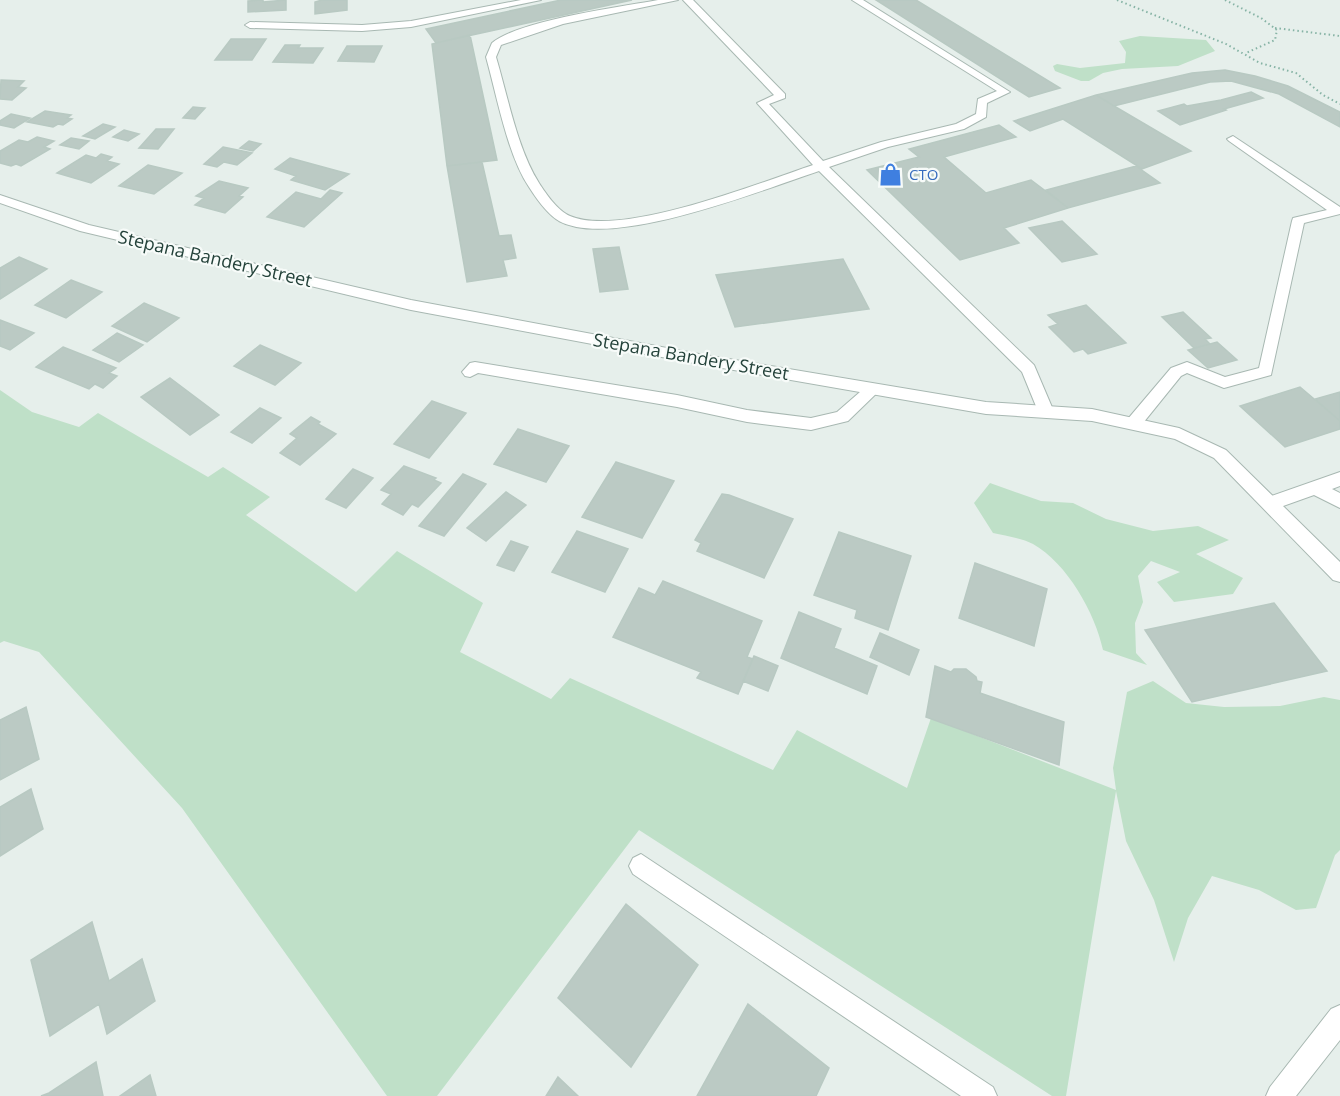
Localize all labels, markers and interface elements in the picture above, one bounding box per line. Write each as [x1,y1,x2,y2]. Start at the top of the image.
shop icon: СТО [878,162,904,188]
place label: СТО [909,164,938,184]
street label: Stepana Bandery Street [116,224,315,292]
street label: Stepana Bandery Street [591,327,791,385]

